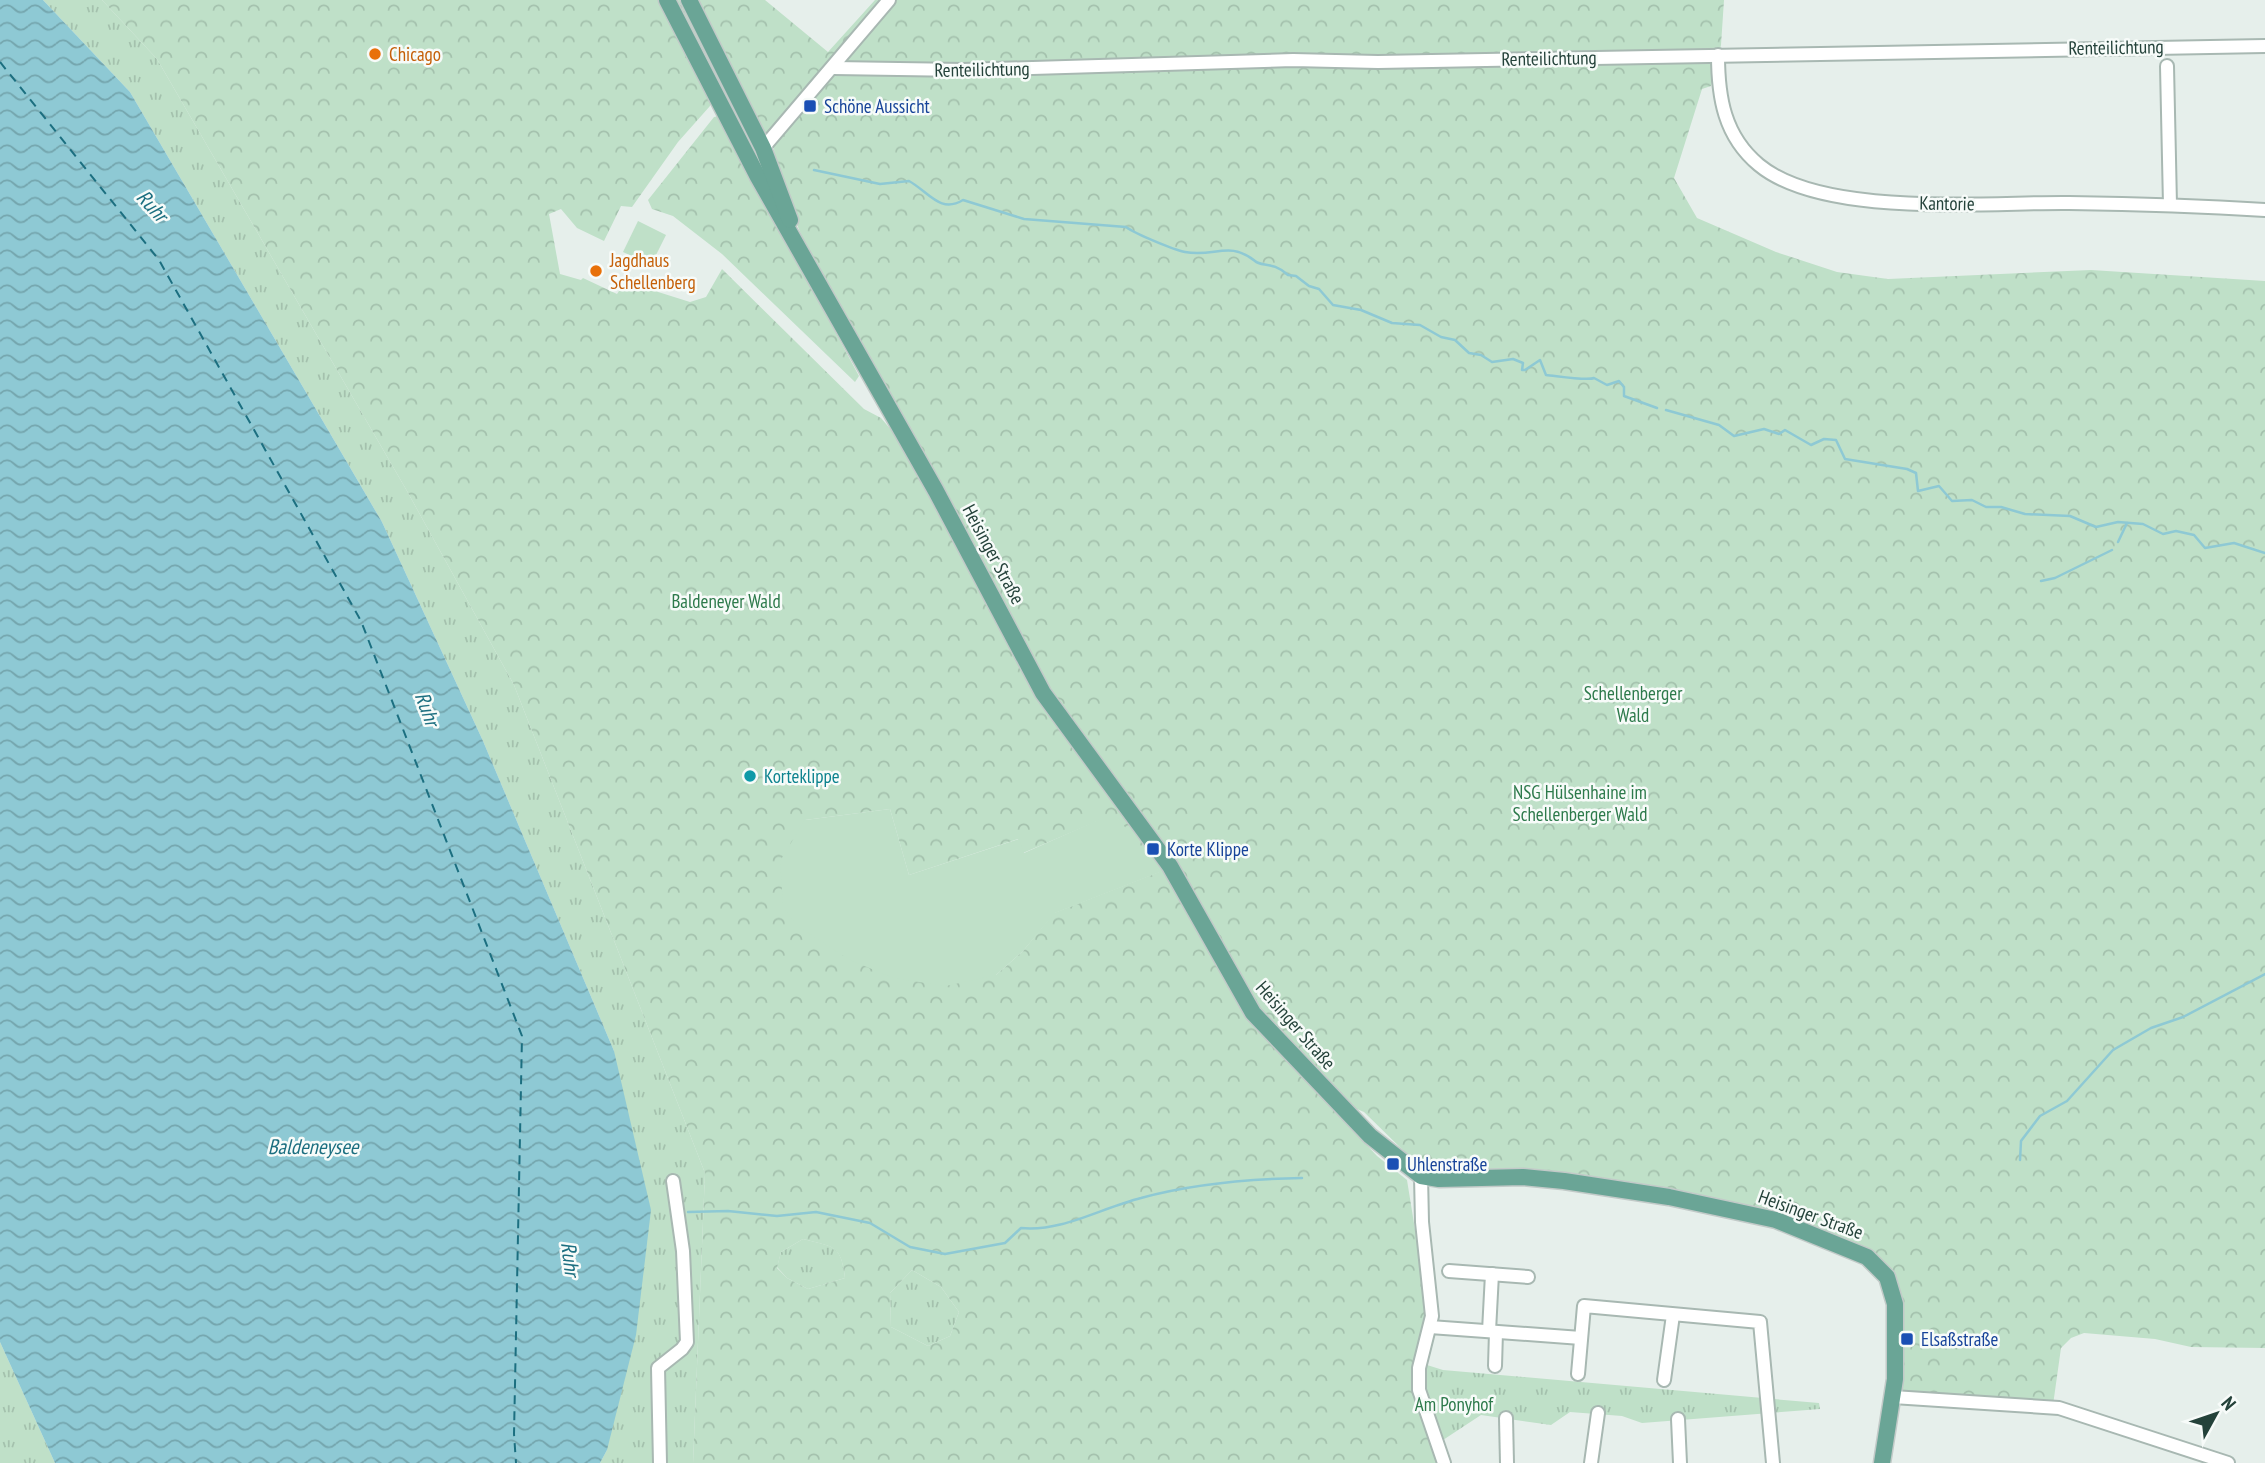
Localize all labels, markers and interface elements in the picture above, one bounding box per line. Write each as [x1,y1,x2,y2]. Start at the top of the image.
street label: Renteilichtung [2068,34,2164,60]
place label: Chicago [389,42,441,66]
street label: Renteilichtung [1501,45,1597,71]
marker: Chicago [367,46,383,62]
street label: Renteilichtung [934,56,1030,82]
place label: Schöne Aussicht [824,94,930,118]
marker: Schöne Aussicht [802,98,818,114]
water label: Ruhr [131,184,176,230]
street label: Kantorie [1919,191,1975,215]
place label: Jagdhaus Schellenberg [609,248,696,294]
marker: Jagdhaus Schellenberg [588,263,604,279]
street label: Heisinger Straße [958,500,1030,608]
park label: Baldeneyer Wald [671,589,781,613]
park label: Schellenberger Wald [1584,681,1683,727]
water label: Ruhr [409,688,447,733]
place label: Korteklippe [764,764,840,788]
marker: Korteklippe [742,768,758,784]
park label: NSG Hülsenhaine im Schellenberger Wald [1513,780,1647,826]
place label: Korte Klippe [1167,837,1249,861]
marker: Korte Klippe [1145,841,1161,857]
street label: Heisinger Straße [1251,976,1341,1074]
water label: Baldeneysee [268,1133,360,1160]
place label: Uhlenstraße [1407,1152,1488,1176]
marker: Uhlenstraße [1385,1156,1401,1172]
street label: Heisinger Straße [1755,1184,1867,1244]
water label: Ruhr [555,1240,586,1281]
place label: Elsaßstraße [1921,1327,1999,1351]
marker: Elsaßstraße [1899,1331,1915,1347]
north arrow [2181,1379,2251,1449]
text: N [2217,1391,2242,1415]
park label: Am Ponyhof [1415,1392,1494,1416]

